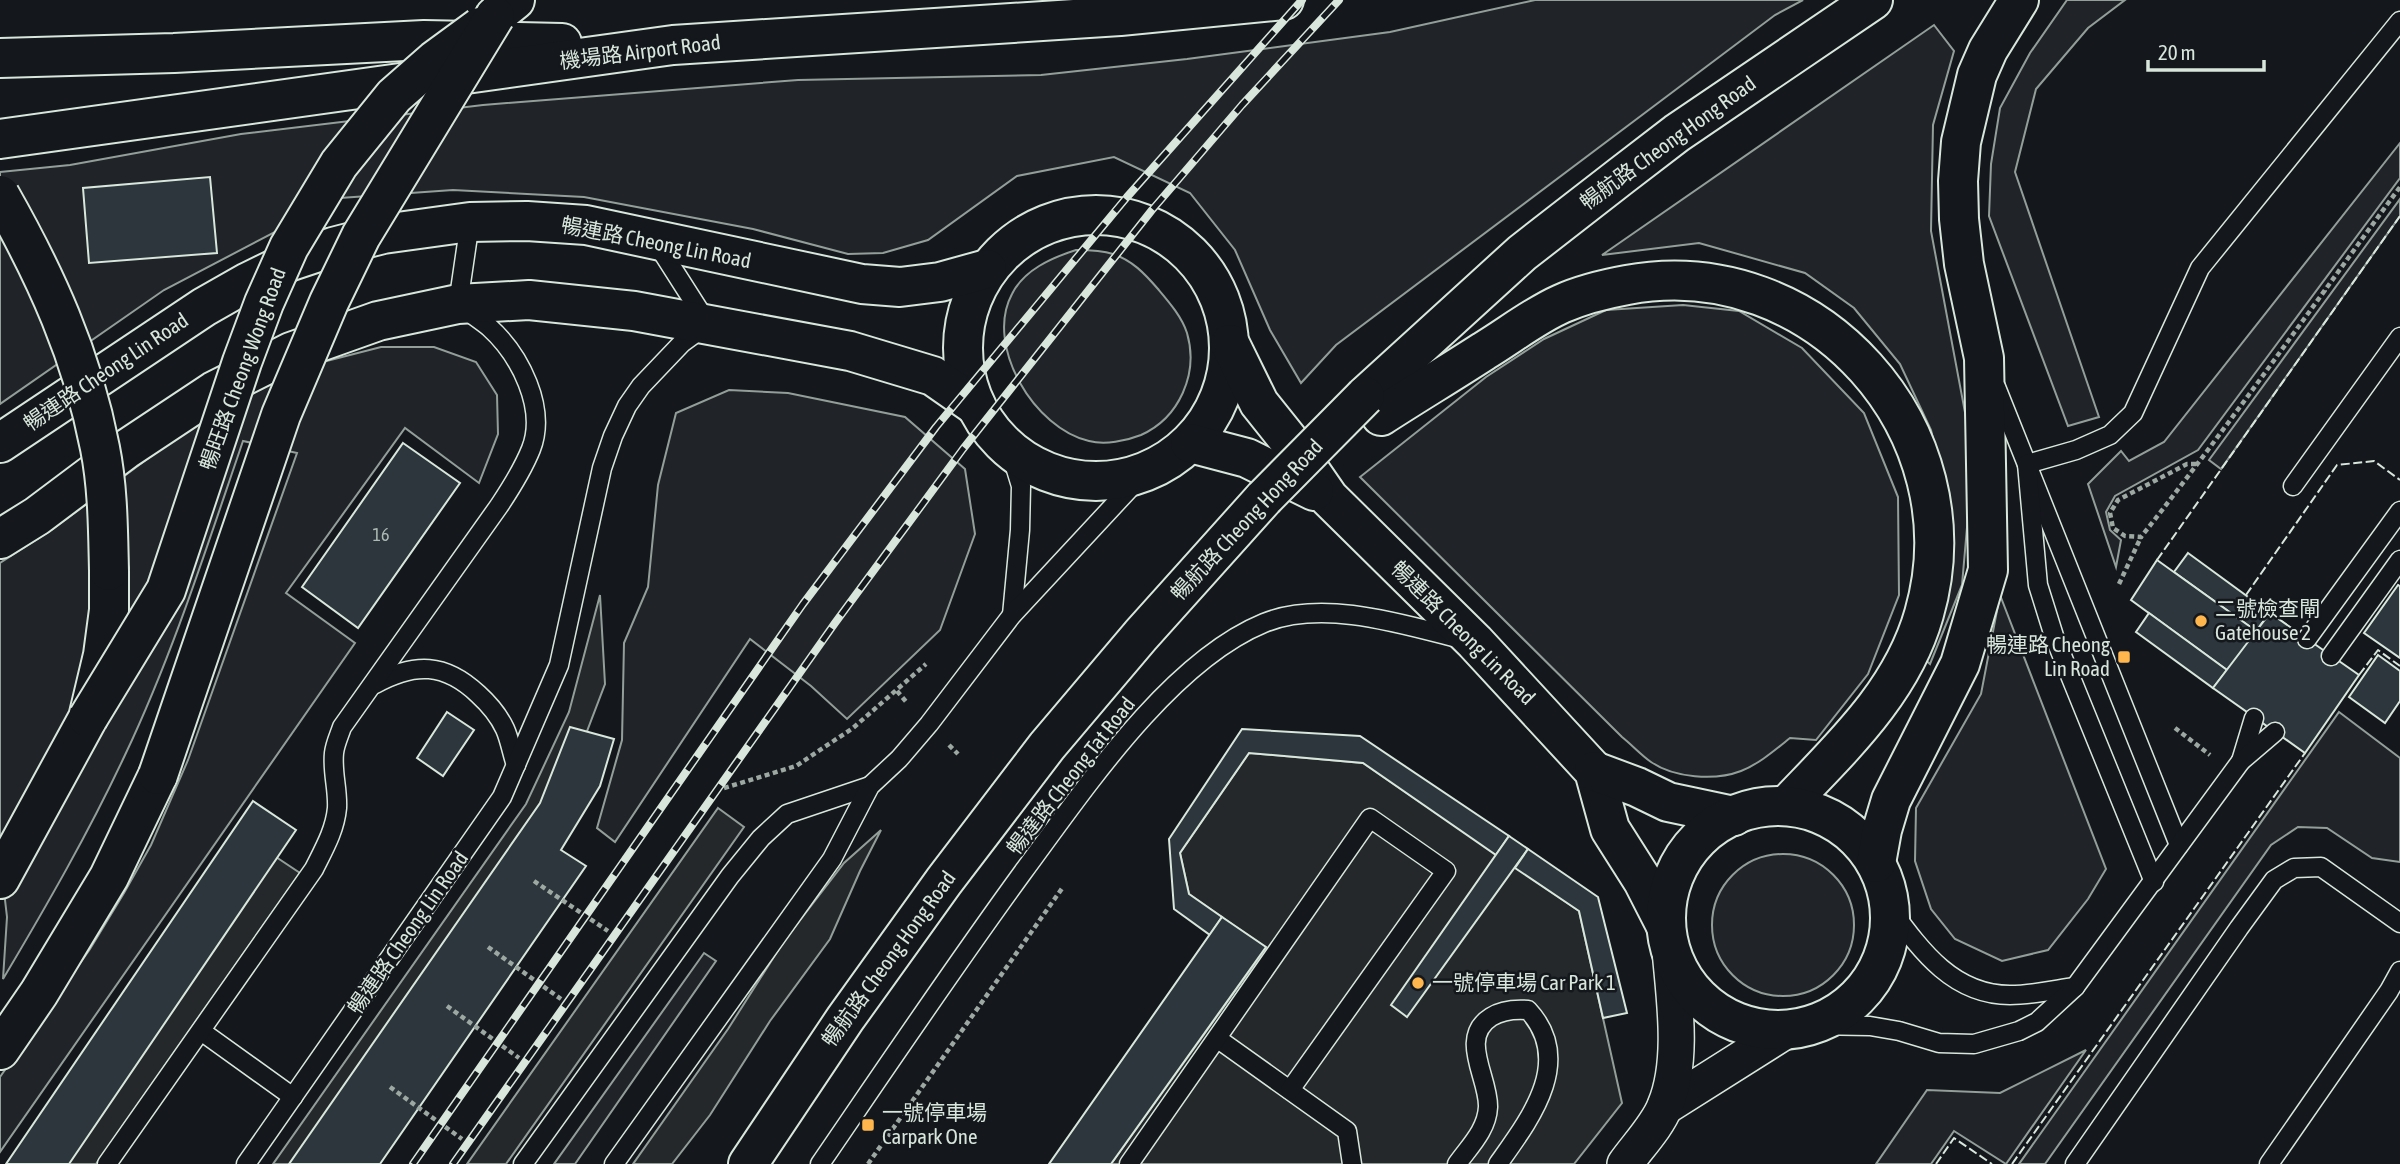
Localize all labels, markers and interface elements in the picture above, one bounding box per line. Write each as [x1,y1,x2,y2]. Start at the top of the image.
scale bar [2148,28,2264,72]
street label: 機場路 Airport Road [558,29,722,73]
text: 20 m [2158,40,2196,64]
street label: 暢航路 Cheong Hong Road [1575,70,1760,214]
street label: 暢連路 Cheong Lin Road [559,212,753,272]
street label: 暢旺路 Cheong Wong Road [194,264,290,473]
street label: 暢連路 Cheong Lin Road [19,307,192,435]
street label: 暢航路 Cheong Hong Road [1165,434,1327,605]
house number: 16 [373,524,389,545]
street label: 暢連路 Cheong Lin Road [1387,556,1540,709]
place label: 二號檢查閘 Gatehouse 2 [2215,596,2320,644]
marker: 二號檢查閘 Gatehouse 2 [2193,613,2209,629]
place label: 暢連路 Cheong Lin Road [1986,632,2110,680]
marker: 暢連路 Cheong Lin Road [2116,649,2132,665]
street label: 暢達路 Cheong Tat Road [1001,692,1139,859]
street label: 暢連路 Cheong Lin Road [342,846,472,1018]
street label: 暢航路 Cheong Hong Road [816,866,960,1051]
place label: 一號停車場 Car Park 1 [1432,970,1616,994]
marker: 一號停車場 Car Park 1 [1410,975,1426,991]
place label: 一號停車場 Carpark One [882,1100,987,1148]
marker: 一號停車場 Carpark One [860,1117,876,1133]

